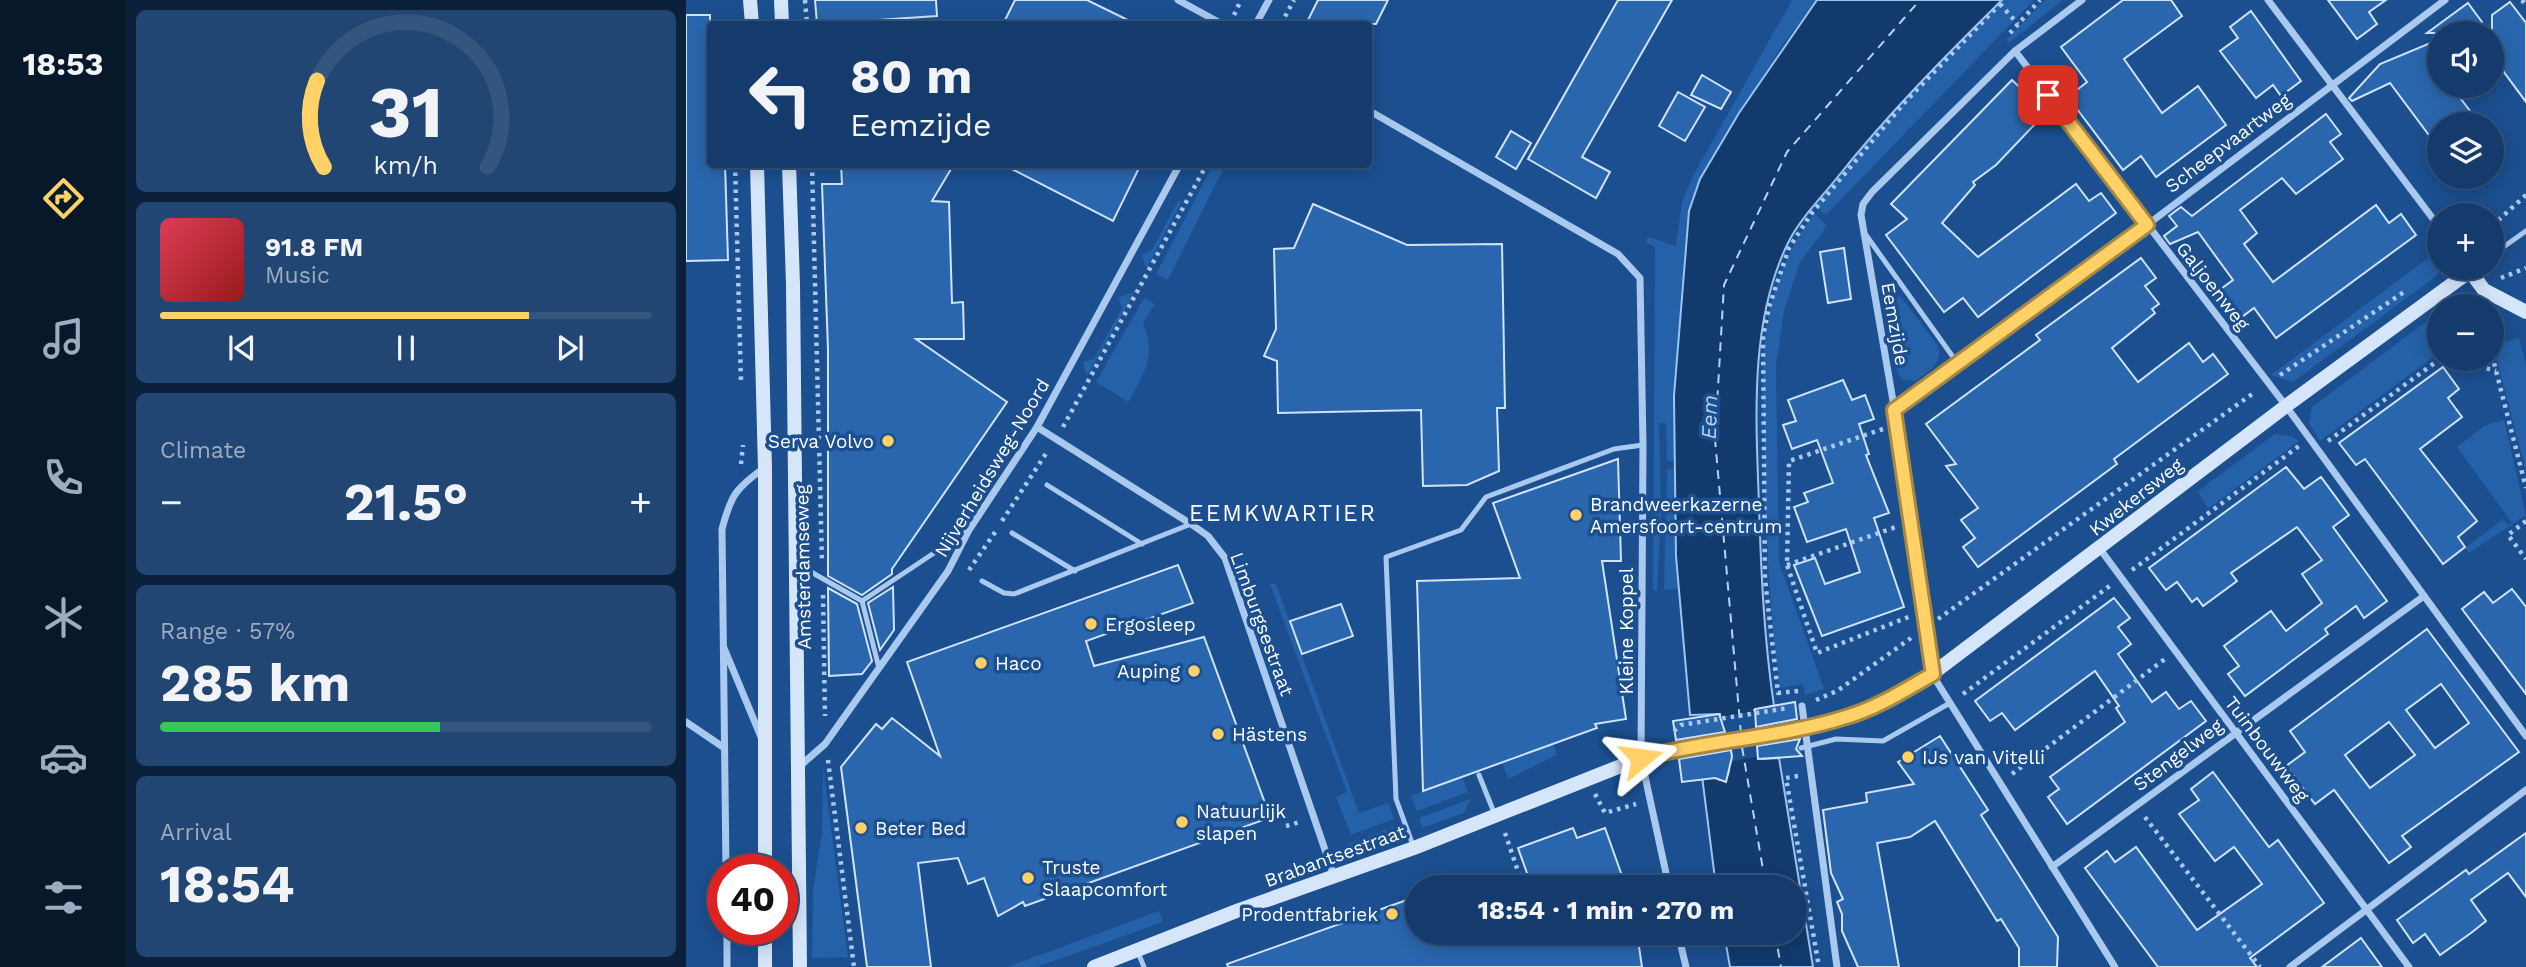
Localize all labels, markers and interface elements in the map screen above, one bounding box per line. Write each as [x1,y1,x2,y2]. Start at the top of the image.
map controls [2427,21,2504,371]
button: sound [2427,21,2504,98]
text: 18:53 [22,45,104,83]
text: 80 m [850,47,972,105]
icon: left [735,49,826,140]
pin [2018,65,2078,125]
text: 31 [369,69,443,155]
icon: arrive [2029,76,2067,114]
street label: Scheepvaartweg [2161,88,2296,198]
text: Eemzijde [850,106,991,144]
button: layers [2427,112,2504,189]
text: km/h [374,151,438,180]
icon: directions [39,174,88,223]
button: + [2427,203,2504,280]
text: 91.8 FM [265,232,363,262]
street label: Galjoenweg [2171,237,2255,336]
text: Music [265,262,330,289]
street label: Eemzijde [1876,281,1914,367]
button: − [2427,294,2504,371]
icon: music [39,314,88,363]
icon: previous [223,329,261,367]
icon: pause [387,329,425,367]
icon: next [551,329,589,367]
street label: Nijverheidsweg-Noord [930,375,1054,561]
water label: Eem [1696,394,1722,440]
place label: Serva Volvo [768,430,874,453]
marker: Serva Volvo [880,433,896,449]
text: Climate [160,437,246,464]
icon: phone [39,453,88,502]
street label: Kwekersweg [2084,453,2188,541]
text: 21.5° [344,472,468,533]
text: − [160,480,183,524]
text: + [629,480,652,524]
street label: Amsterdamseweg [790,483,816,650]
place label: Brandweerkazerne Amersfoort-centrum [1590,493,1782,538]
district label: EEMKWARTIER [1189,500,1377,527]
marker: Brandweerkazerne Amersfoort-centrum [1568,507,1584,523]
street label: Limburgsestraat [1225,549,1299,699]
street label: Kleine Koppel [1615,567,1638,695]
icon: climate [39,593,88,642]
place label: Ergosleep [1105,613,1196,636]
marker: Ergosleep [1083,616,1099,632]
text: Range · 57% [160,618,295,645]
place label: Haco [995,652,1042,675]
text: 285 km [160,653,350,714]
marker: Haco [973,655,989,671]
place label: Auping [1117,660,1181,683]
marker: Auping [1186,663,1202,679]
street label: Tuinbouwweg [2220,692,2315,807]
street label: Stengelweg [2129,713,2228,796]
position arrow [1604,721,1678,795]
place label: Hästens [1232,723,1307,746]
marker: Hästens [1210,726,1226,742]
icon: car [39,733,88,782]
place label: IJs van Vitelli [1922,746,2045,769]
marker: IJs van Vitelli [1900,749,1916,765]
place label: Natuurlijk slapen [1196,800,1286,845]
marker: Natuurlijk slapen [1174,814,1190,830]
place label: Beter Bed [875,817,966,840]
text: Arrival [160,819,232,846]
marker: Beter Bed [853,820,869,836]
street label: Brabantsestraat [1261,820,1409,892]
text: 18:54 [160,854,295,915]
speed limit sign: 40 [707,854,798,945]
place label: Truste Slaapcomfort [1042,856,1167,901]
marker: Truste Slaapcomfort [1020,870,1036,886]
icon: filters [39,873,88,922]
text: 18:54 · 1 min · 270 m [1478,895,1734,925]
place label: Prodentfabriek [1241,903,1378,926]
marker: Prodentfabriek [1384,906,1400,922]

